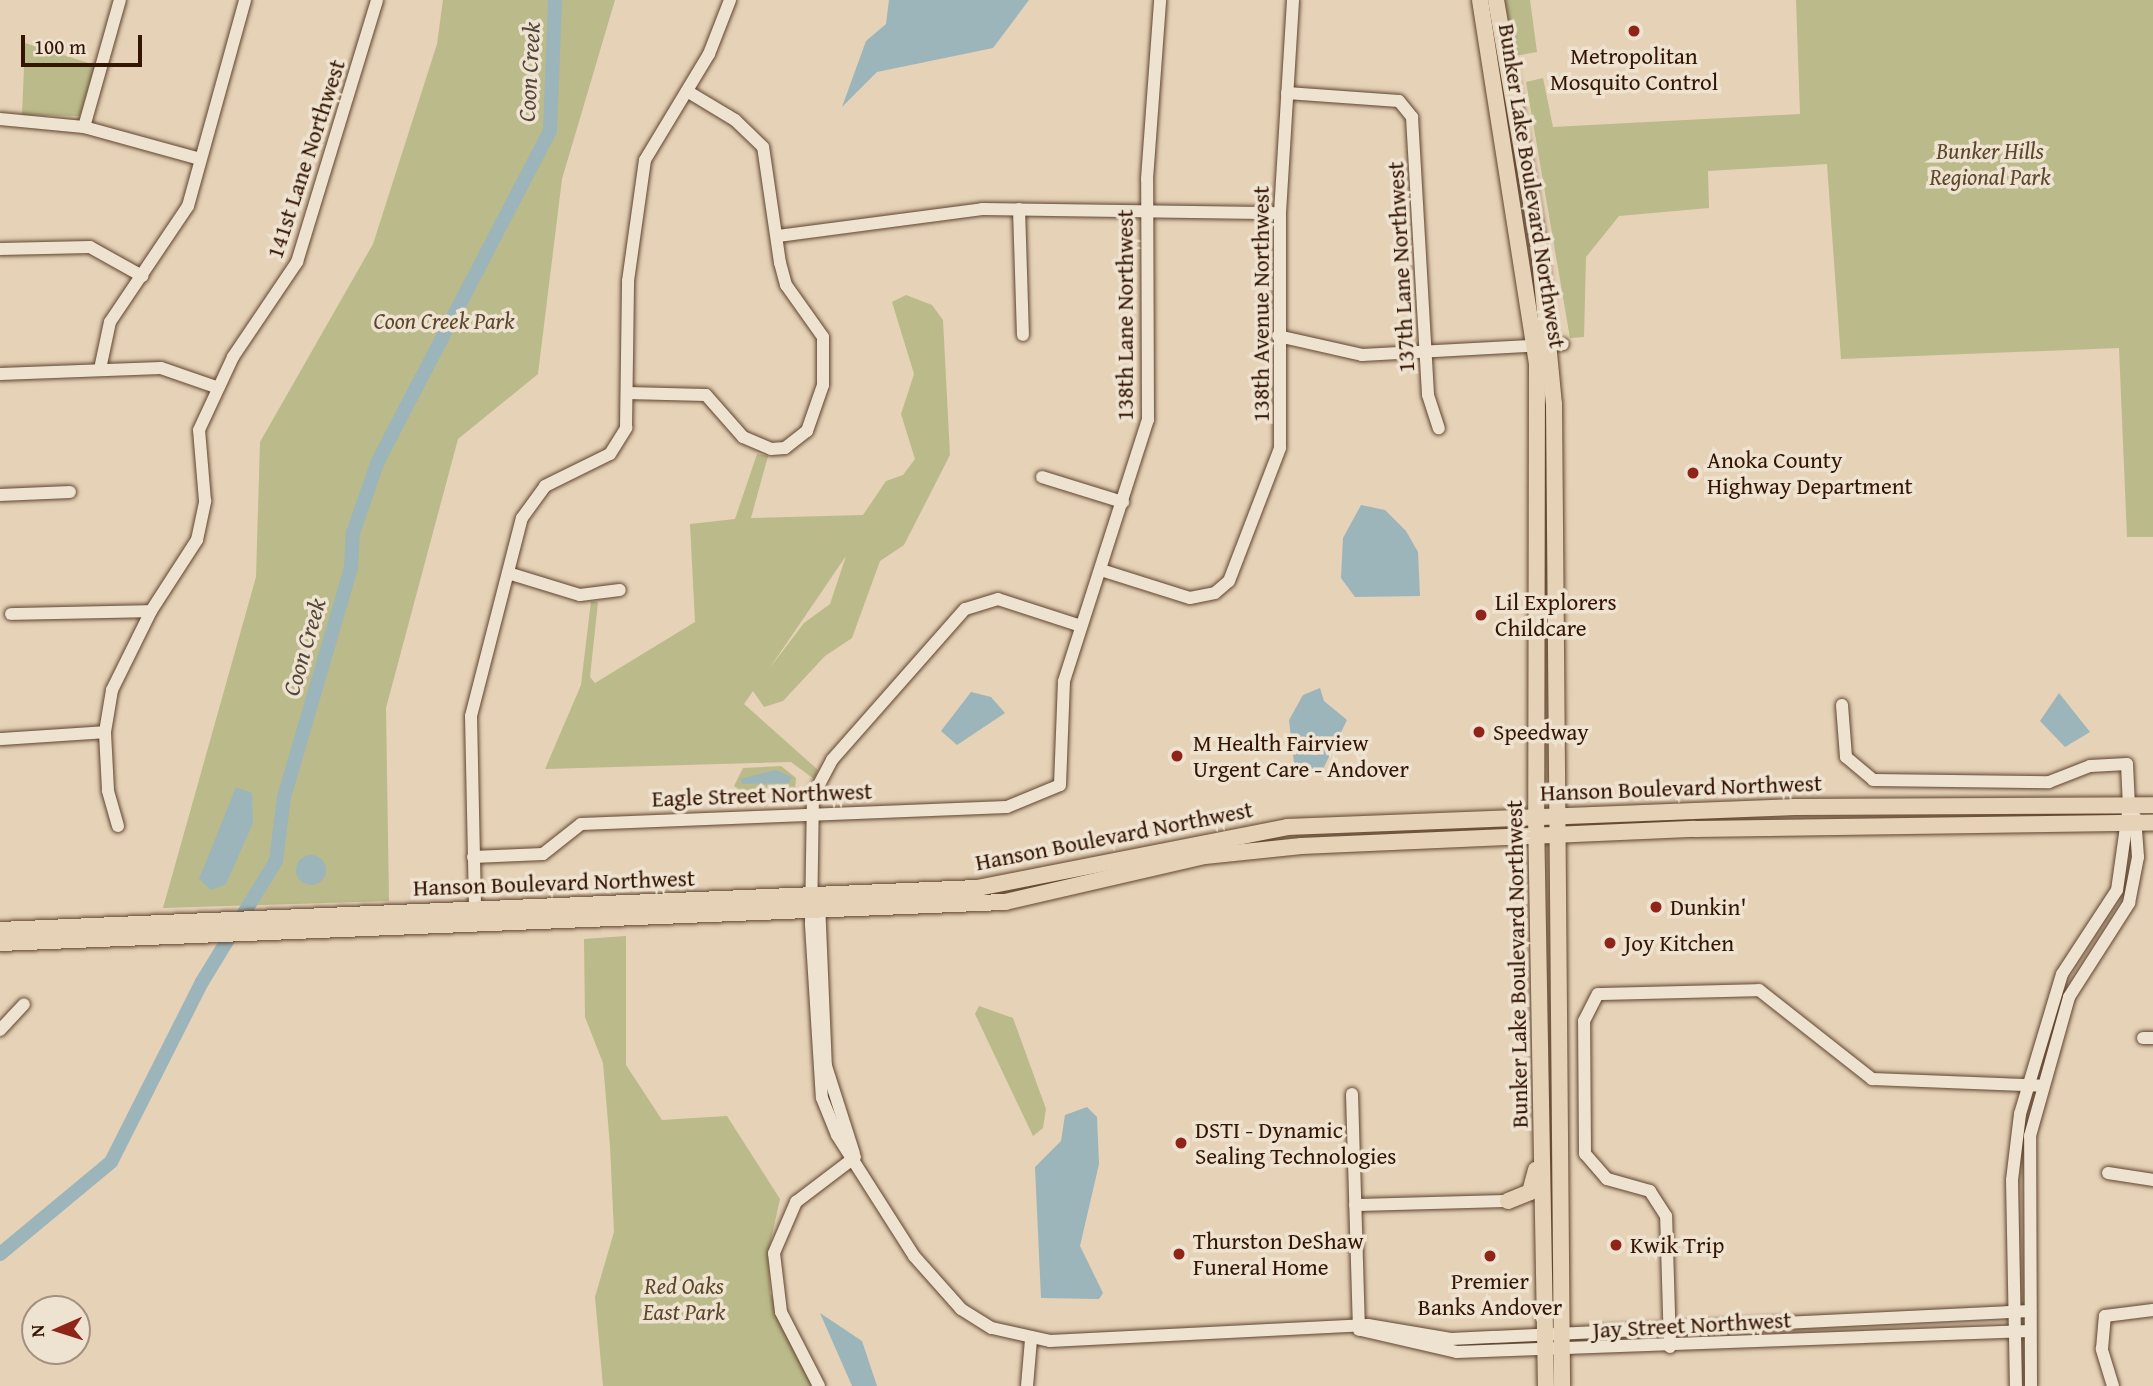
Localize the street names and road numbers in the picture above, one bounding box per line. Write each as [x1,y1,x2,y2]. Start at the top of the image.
street label: Bunker Lake Boulevard Northwest [1493,22,1571,350]
street label: 141st Lane Northwest [261,56,351,262]
street label: 137th Lane Northwest [1382,161,1420,373]
street label: 138th Avenue Northwest [1247,186,1275,422]
street label: 138th Lane Northwest [1111,209,1139,421]
street label: Hanson Boulevard Northwest [1540,769,1822,807]
street label: Eagle Street Northwest [651,777,873,813]
street label: Hanson Boulevard Northwest [973,796,1255,876]
street label: Bunker Lake Boulevard Northwest [1500,800,1534,1128]
street label: Hanson Boulevard Northwest [413,864,695,902]
street label: Jay Street Northwest [1592,1306,1792,1344]

